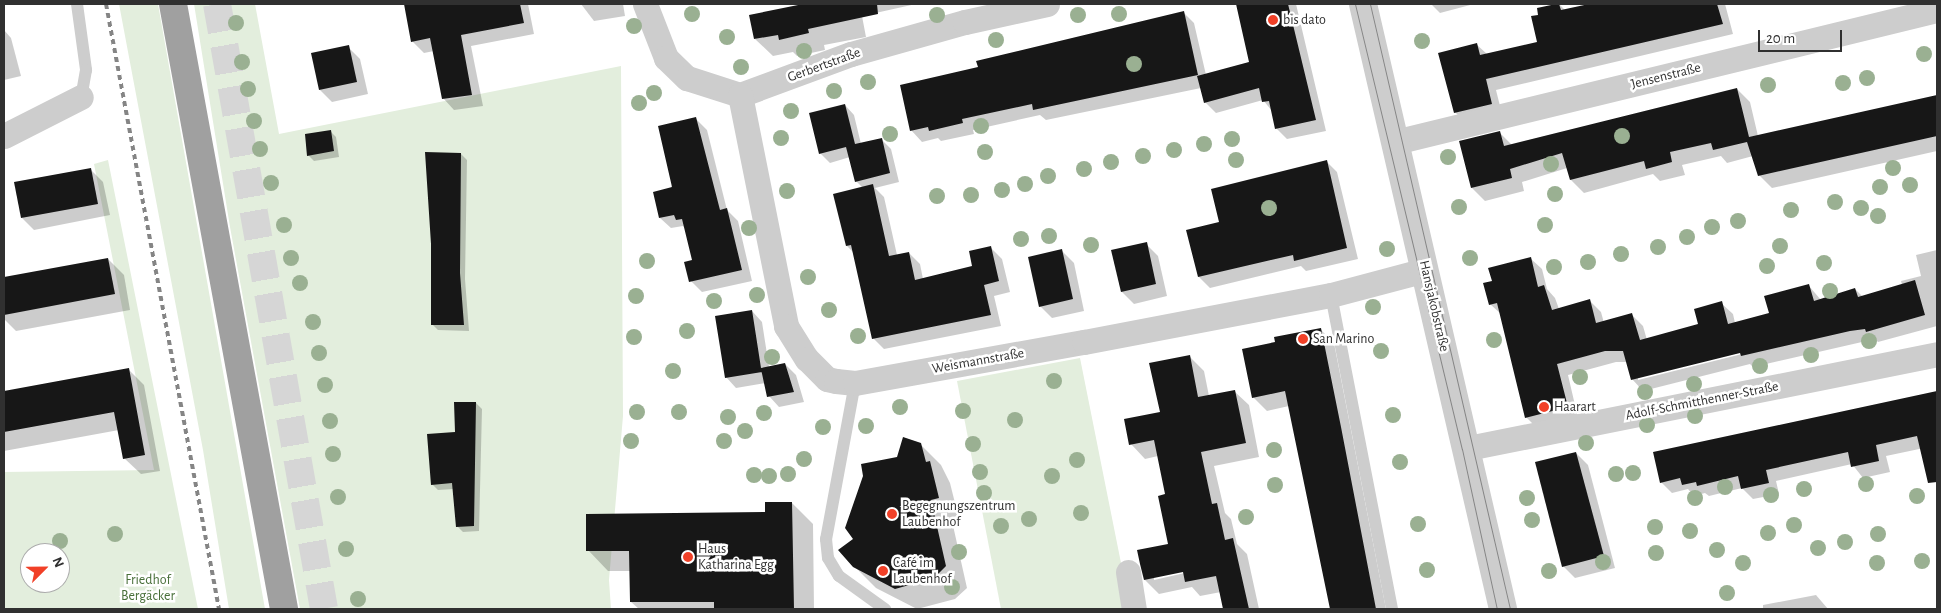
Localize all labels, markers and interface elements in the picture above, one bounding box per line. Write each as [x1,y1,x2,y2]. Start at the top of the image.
place label: bis dato [1283,12,1326,28]
marker: bis dato [1267,14,1279,26]
scale bar [1761,20,1845,52]
text: 20 m [1766,31,1795,46]
street label: Gerbertstraße [785,44,863,86]
street label: Jensenstraße [1629,59,1703,93]
street label: Hansjakobstraße [1415,259,1453,353]
place label: San Marino [1313,331,1374,347]
marker: San Marino [1297,333,1309,345]
street label: Weismannstraße [931,345,1025,377]
street label: Adolf-Schmitthenner-Straße [1624,378,1780,424]
place label: Haarart [1554,399,1596,415]
marker: Haarart [1538,401,1550,413]
place label: Begegnungszentrum Laubenhof [902,498,1016,530]
marker: Begegnungszentrum Laubenhof [886,508,898,520]
place label: Haus Katharina Egg [698,541,774,574]
north arrow [20,543,70,593]
marker: Haus Katharina Egg [682,551,694,563]
text: N [50,555,66,570]
place label: Café im Laubenhof [893,555,951,588]
marker: Café im Laubenhof [877,565,889,577]
park label: Friedhof Bergäcker [121,572,175,604]

